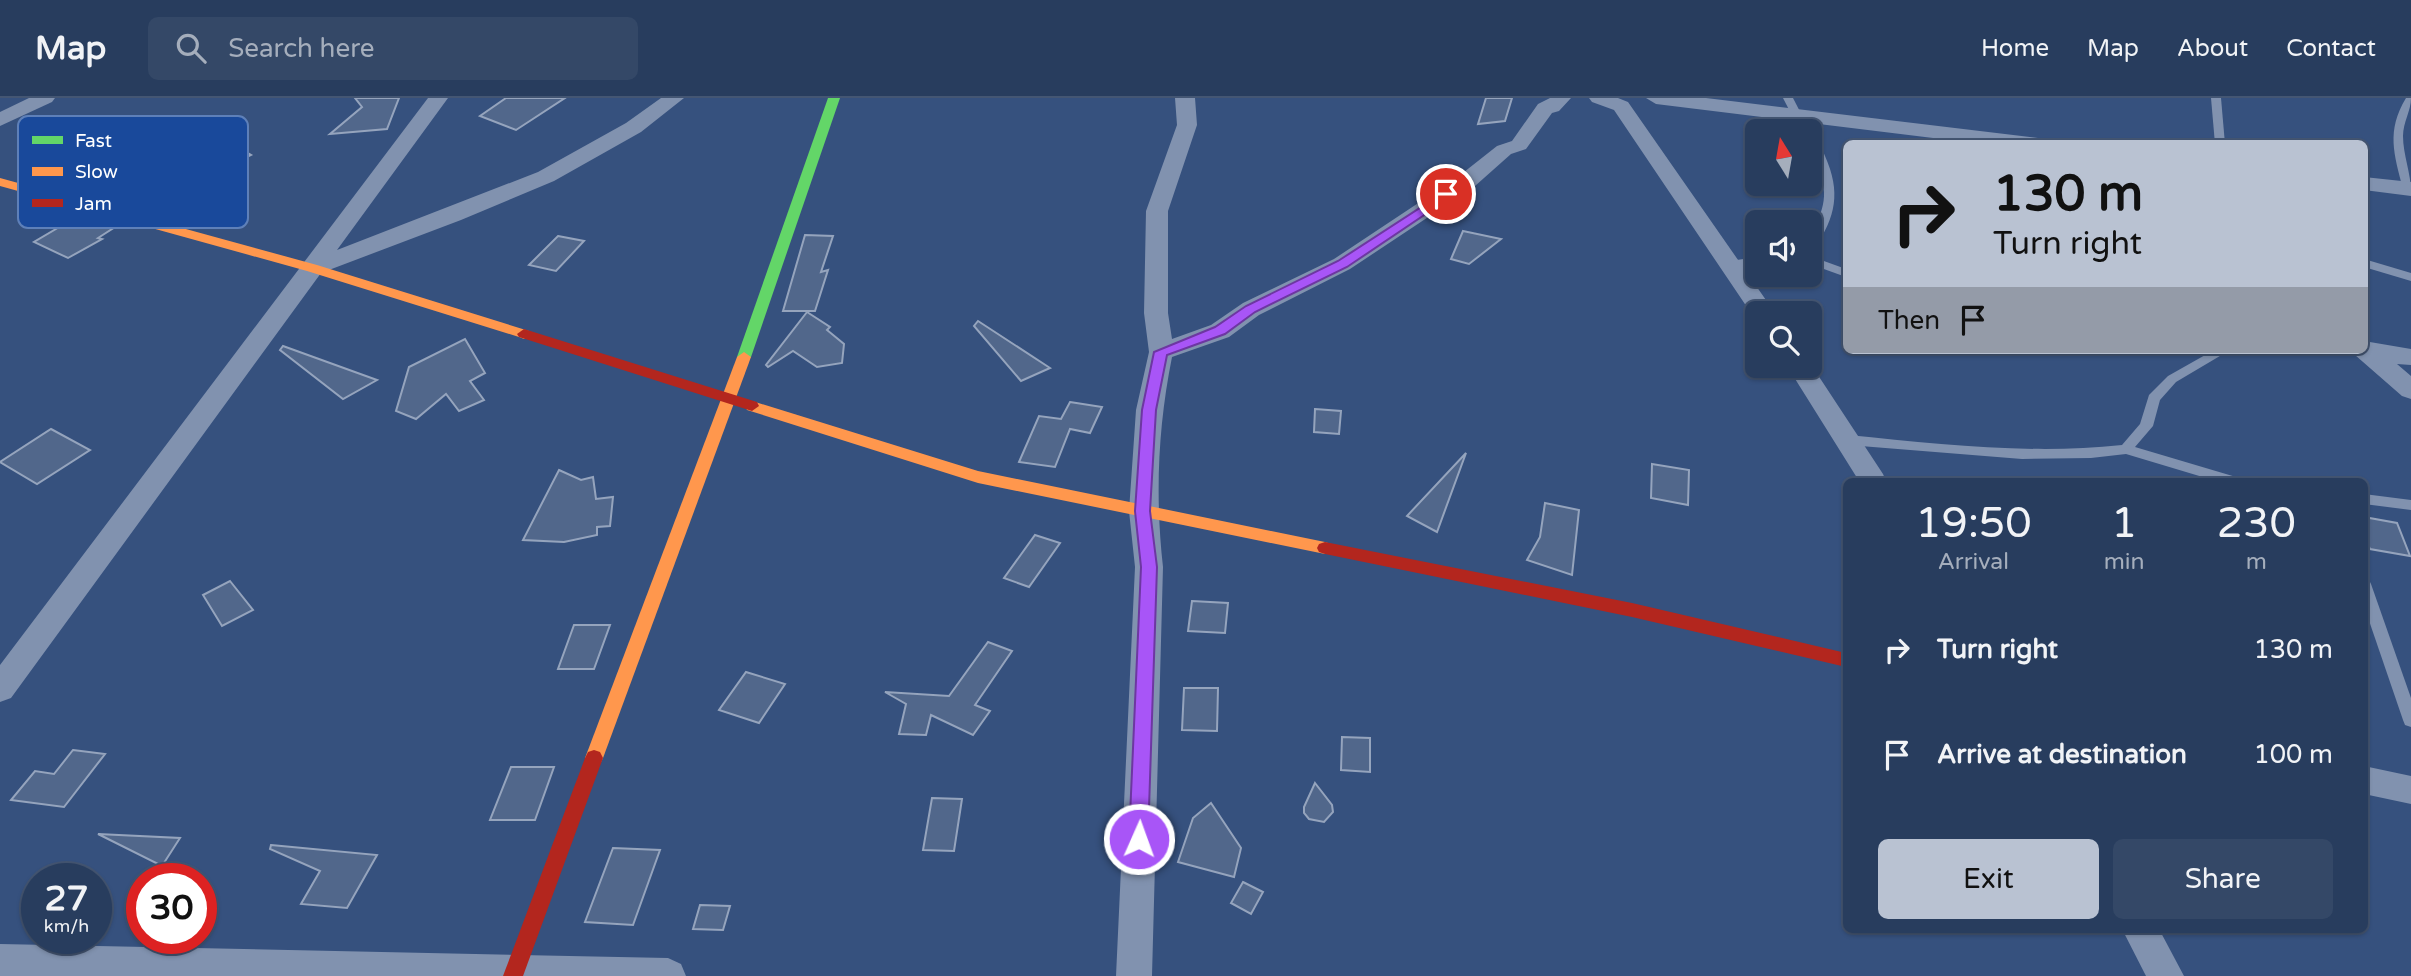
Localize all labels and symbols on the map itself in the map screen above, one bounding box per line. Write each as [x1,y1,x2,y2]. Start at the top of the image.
legend [18,116,248,228]
north arrow [1745,119,1822,196]
text: Fast [75,130,112,152]
text: Slow [75,161,118,183]
pin [1416,164,1476,224]
text: Jam [75,193,112,215]
position arrow [1102,802,1176,876]
speed limit sign: 30 [126,863,217,954]

